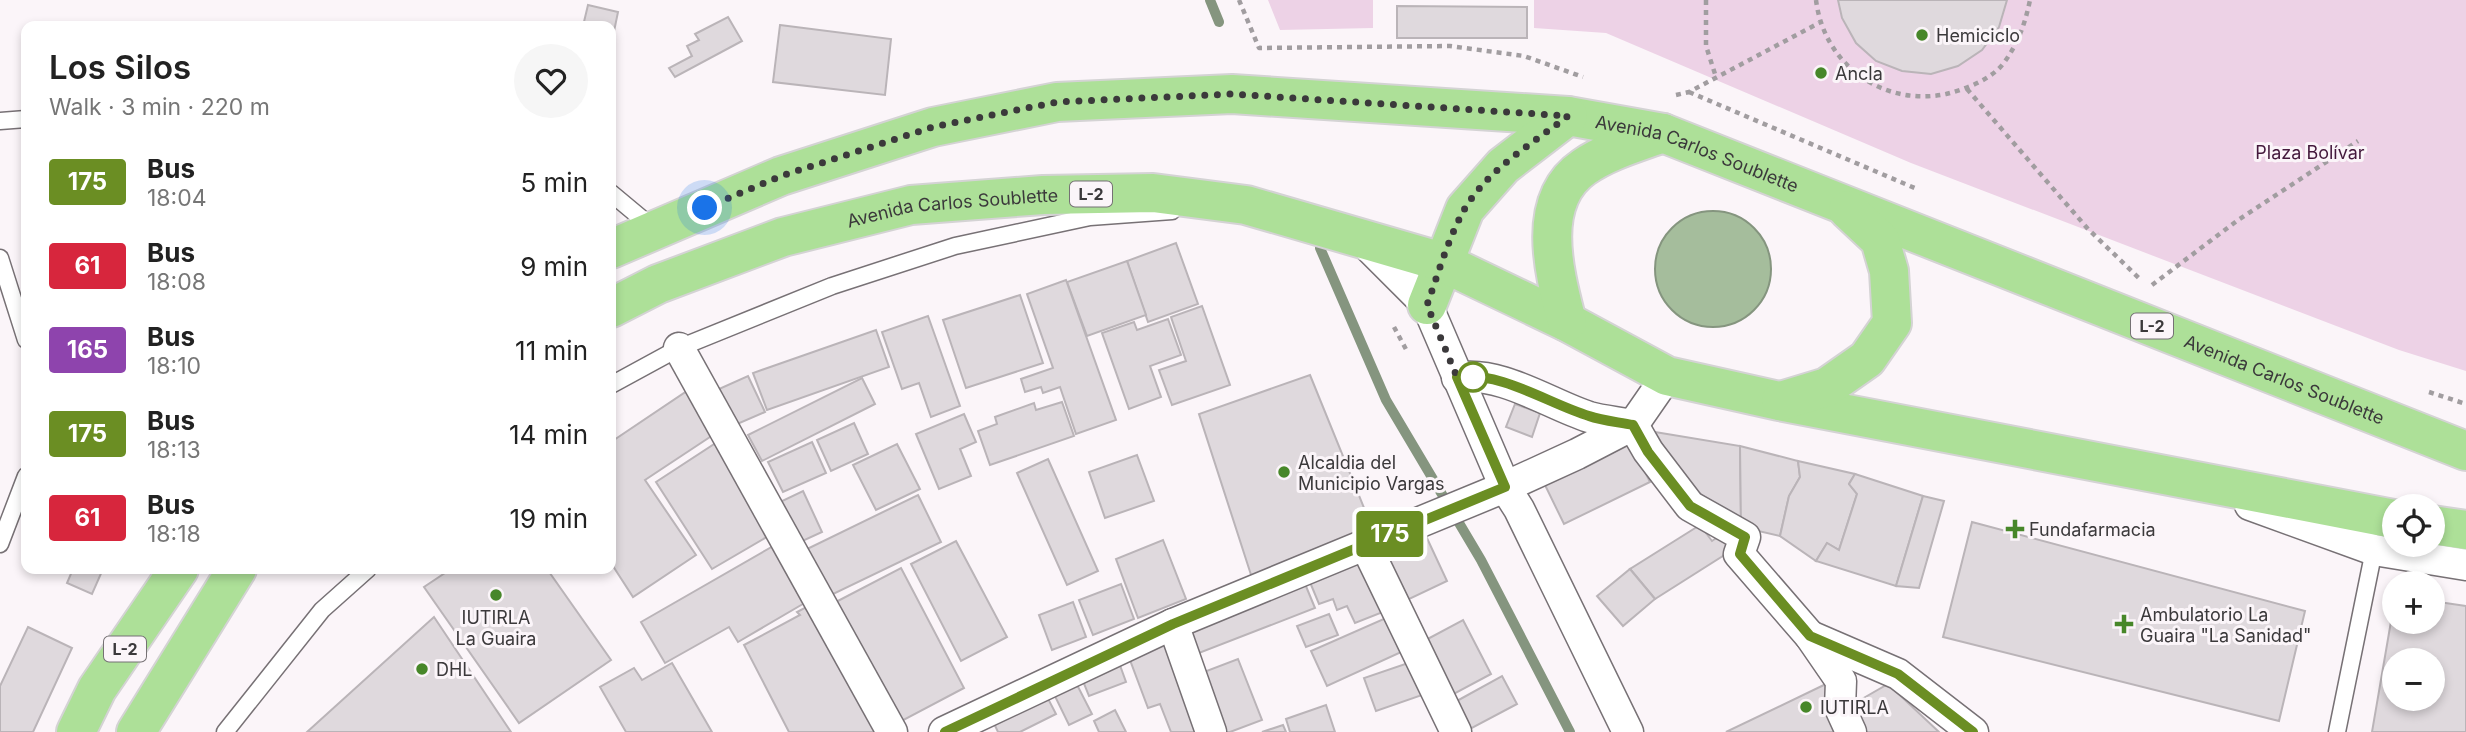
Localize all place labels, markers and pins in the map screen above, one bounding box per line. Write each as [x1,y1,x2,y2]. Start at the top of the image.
place label: Hemiciclo [1936,25,2020,46]
marker: Hemiciclo [1914,27,1930,43]
place label: Ancla [1835,63,1883,84]
marker: Ancla [1813,65,1829,81]
unlabelled marker [1458,362,1488,392]
place label: Alcaldia del Municipio Vargas [1298,452,1445,494]
marker: Alcaldia del Municipio Vargas [1276,464,1292,480]
place label: Fundafarmacia [2029,519,2156,540]
marker: Fundafarmacia [2007,521,2023,537]
marker: IUTIRLA La Guaira [488,587,504,603]
place label: Ambulatorio La Guaira "La Sanidad" [2140,604,2311,646]
place label: IUTIRLA La Guaira [456,607,536,649]
marker: Ambulatorio La Guaira "La Sanidad" [2114,614,2134,634]
place label: DHL [436,659,473,680]
marker: DHL [414,661,430,677]
place label: IUTIRLA [1820,697,1889,718]
marker: IUTIRLA [1798,699,1814,715]

